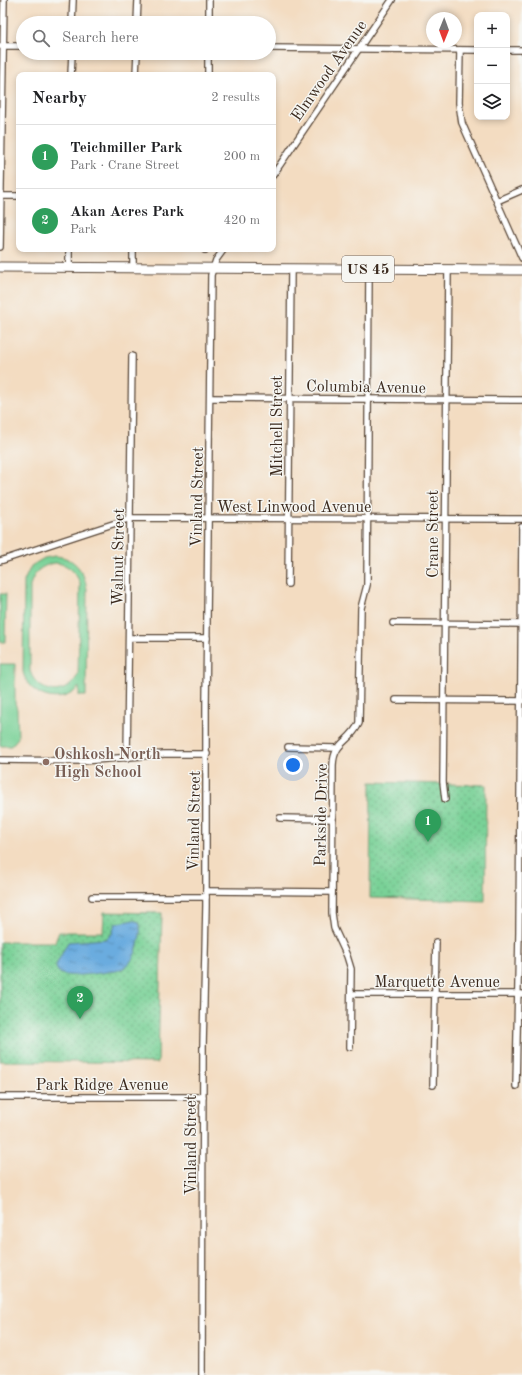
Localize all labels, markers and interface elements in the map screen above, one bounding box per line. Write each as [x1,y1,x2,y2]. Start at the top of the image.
north arrow [426,12,462,48]
map controls [474,12,510,120]
button: + [474,12,510,48]
search box [16,16,276,60]
street label: Elmwood Avenue [289,18,370,125]
icon: search [30,27,52,49]
text: Search here [62,31,139,46]
button: − [474,48,510,84]
button: layers [474,84,510,120]
text: Nearby [32,90,87,107]
text: 2 results [211,91,260,104]
text: Teichmiller Park [70,141,183,156]
text: 1 [41,150,49,163]
text: 200 m [223,150,260,163]
text: Park · Crane Street [70,159,179,172]
text: Akan Acres Park [70,205,184,220]
text: 2 [41,214,49,227]
text: 420 m [223,214,260,227]
text: Park [70,223,97,236]
road number: US 45 [342,256,394,282]
street label: Mitchell Street [270,375,286,477]
street label: Columbia Avenue [306,379,426,397]
street label: Vinland Street [189,446,207,548]
street label: Crane Street [426,490,442,578]
street label: West Linwood Avenue [217,500,371,516]
street label: Walnut Street [110,508,128,606]
place label: Oshkosh North High School [54,747,161,781]
your location [283,755,303,775]
marker: Oshkosh North High School [41,757,51,767]
street label: Parkside Drive [313,763,331,867]
street label: Vinland Street [186,770,204,872]
pin: 1 [415,809,441,842]
street label: Marquette Avenue [374,975,500,991]
pin: 2 [67,986,93,1019]
street label: Park Ridge Avenue [36,1078,168,1094]
street label: Vinland Street [184,1094,200,1195]

